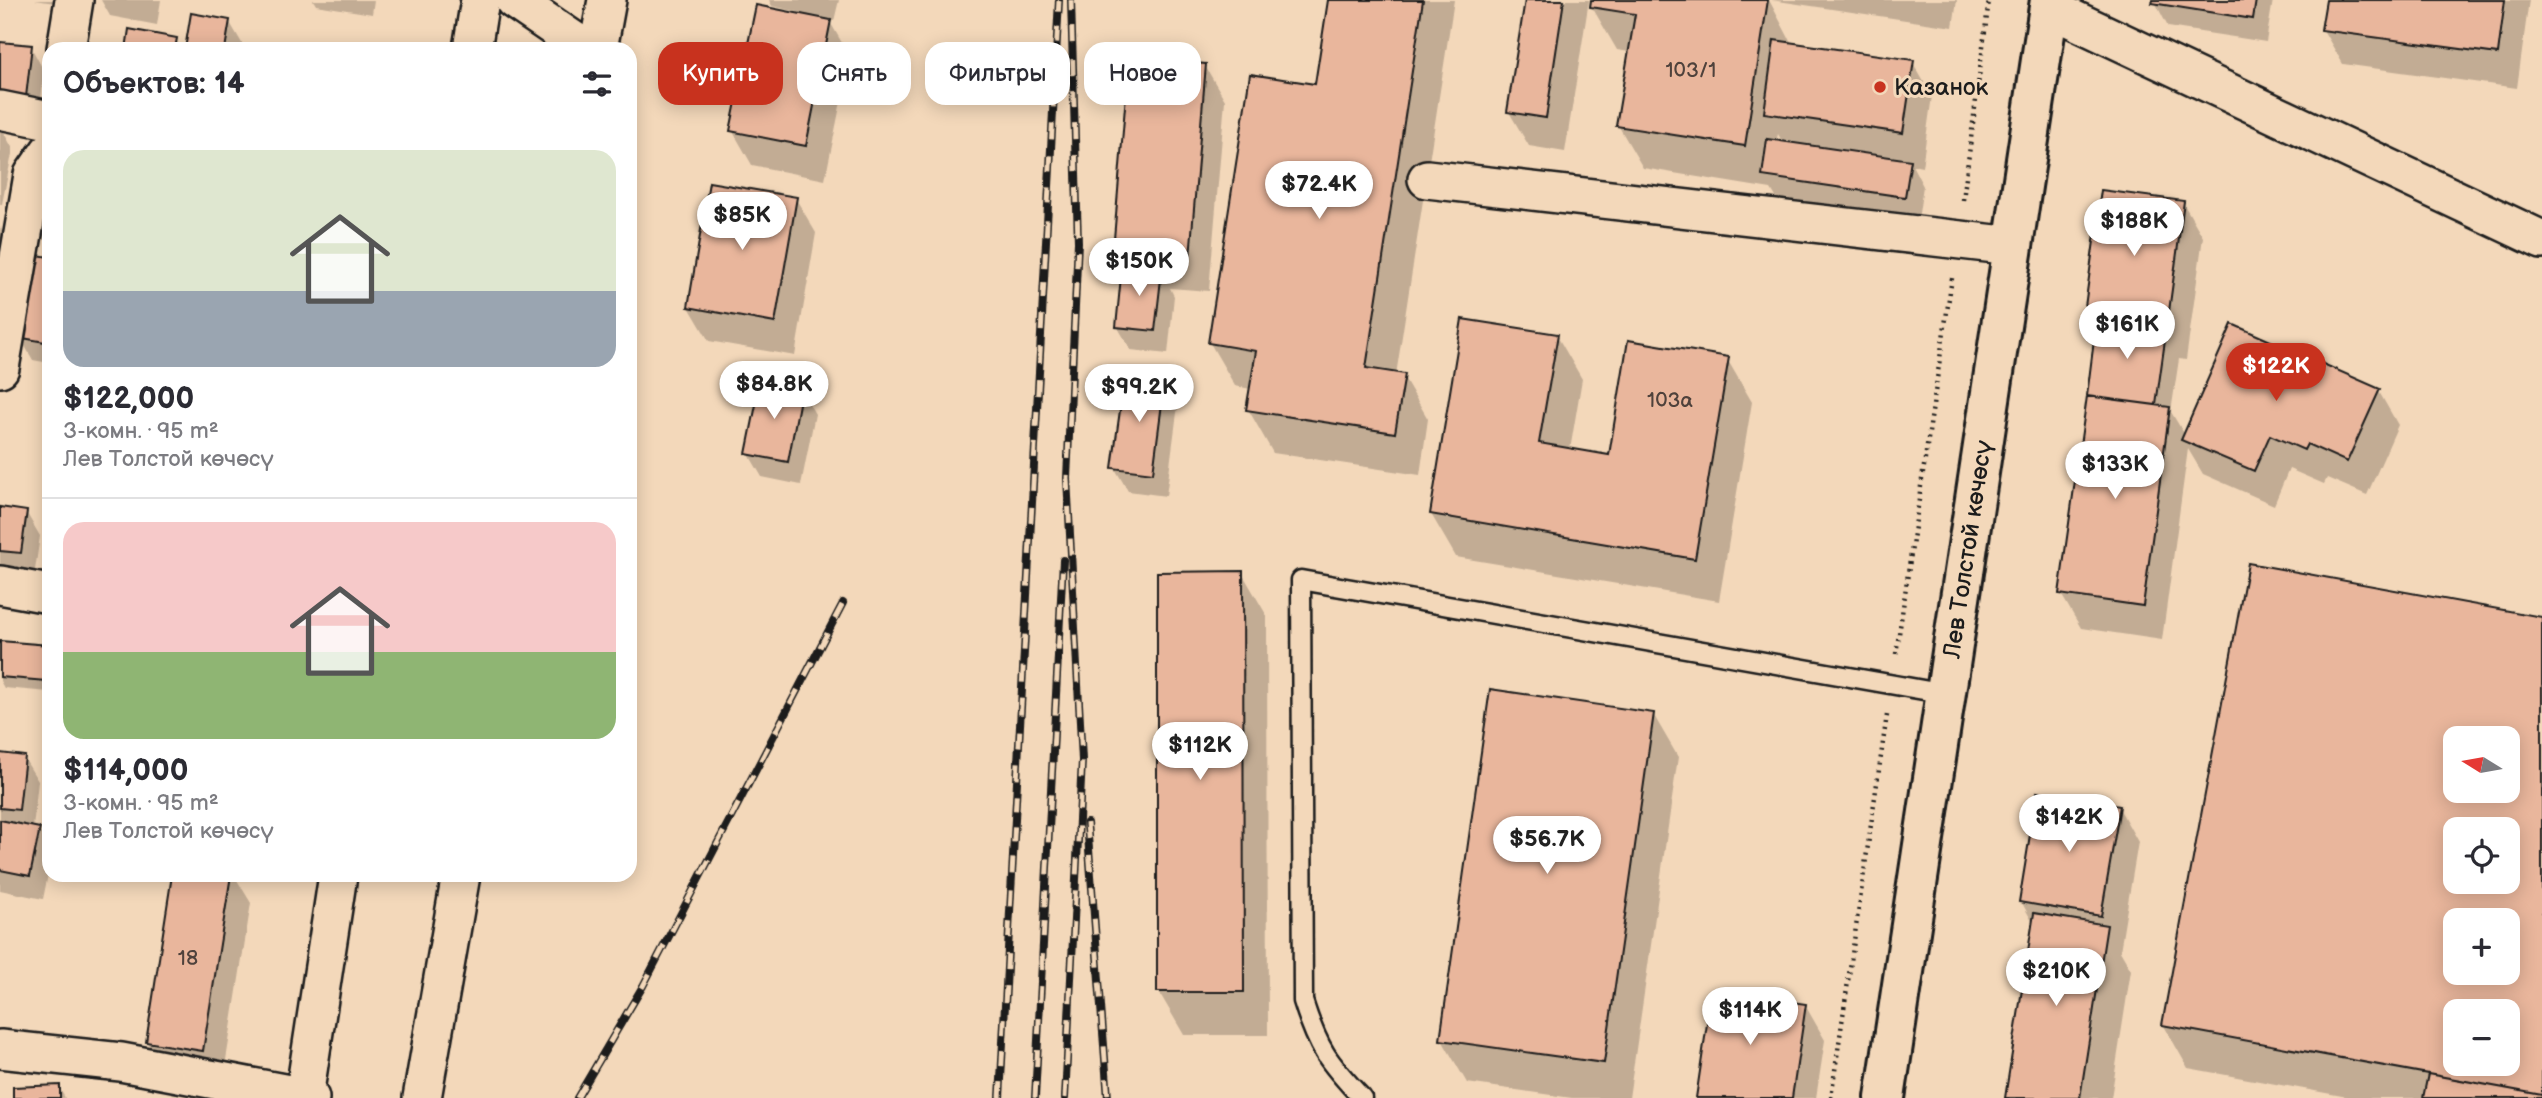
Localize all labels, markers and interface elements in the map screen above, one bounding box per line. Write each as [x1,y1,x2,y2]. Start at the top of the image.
chip: Купить [658,42,783,105]
chip: Снять [797,42,911,105]
chip: Фильтры [925,42,1070,105]
chip: Новое [1084,42,1201,105]
house number: 103/1 [1665,58,1717,83]
icon: filters [578,65,616,103]
text: Объектов: 14 [63,66,245,102]
place label: Казанок [1894,73,1989,102]
marker: Казанок [1872,79,1888,95]
pin: $72.4K [1262,162,1376,221]
text: $72.4K [1281,170,1357,198]
pin: $85K [701,192,783,252]
icon: home [277,196,403,322]
pin: $188K [2085,198,2183,258]
text: $85K [713,201,771,229]
text: $188K [2100,207,2168,235]
pin: $150K [1090,238,1188,298]
text: $150K [1105,247,1173,275]
pin: $161K [2078,302,2176,361]
text: $161K [2095,310,2159,338]
pin: $122K [2227,344,2325,403]
text: $122K [2242,352,2310,380]
pin: $84.8K [717,362,831,421]
pin: $99.2K [1082,364,1196,424]
text: $84.8K [735,370,813,398]
text: $99.2K [1101,373,1177,401]
text: $122,000 [63,381,194,417]
house number: 103а [1647,388,1693,413]
text: 3-комн. · 95 m² [63,417,219,445]
street label: Лев Толстой көчөсү [1937,438,1999,661]
pin: $133K [2066,442,2164,501]
text: Лев Толстой көчөсү [63,445,274,473]
text: $133K [2081,450,2149,478]
icon: home [277,568,403,694]
pin: $112K [1151,722,1249,782]
north arrow [2443,726,2520,803]
map controls [2443,726,2520,1076]
text: $112K [1168,731,1232,759]
text: $114,000 [63,753,188,789]
text: 3-комн. · 95 m² [63,789,219,817]
pin: $142K [2020,794,2118,854]
text: $142K [2035,803,2103,831]
pin: $56.7K [1490,816,1604,876]
text: Лев Толстой көчөсү [63,817,274,845]
button: locate [2443,817,2520,894]
text: $56.7K [1509,825,1585,853]
button: + [2443,908,2520,985]
house number: 18 [178,946,198,971]
pin: $210K [2007,948,2105,1008]
text: $210K [2022,957,2090,985]
pin: $114K [1701,988,1799,1047]
text: $114K [1718,996,1782,1024]
button: − [2443,999,2520,1076]

